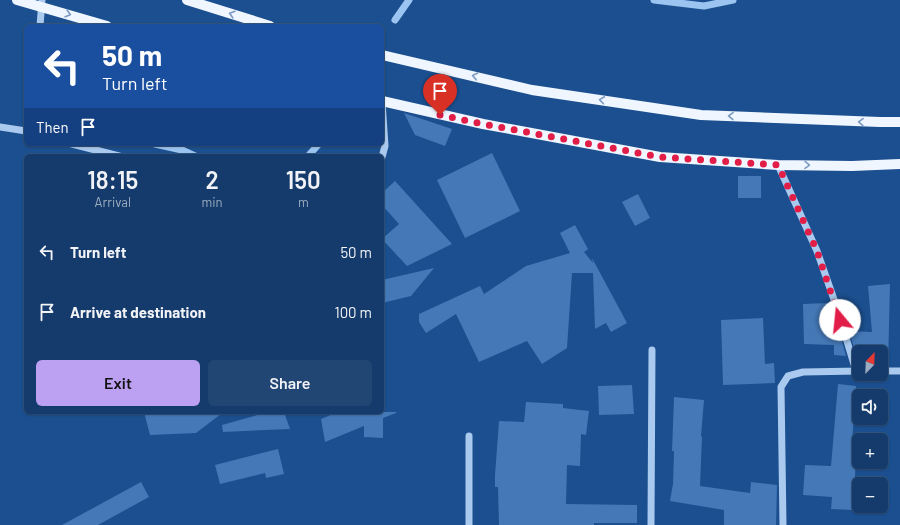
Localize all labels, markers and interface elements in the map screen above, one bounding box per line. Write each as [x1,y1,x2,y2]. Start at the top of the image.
one-way arrow [64,9,71,18]
one-way arrow [229,10,236,19]
text: 50 m [102,38,162,72]
icon: left [36,40,88,92]
text: Turn left [102,72,168,94]
one-way arrow [471,73,478,81]
pin [423,74,457,115]
icon: arrive [429,80,451,102]
one-way arrow [599,96,605,105]
one-way arrow [728,112,734,121]
icon: arrive [77,116,99,138]
one-way arrow [858,117,864,126]
text: Then [36,118,69,136]
one-way arrow [804,161,810,169]
text: 18:15 [87,165,138,194]
text: 2 [205,165,219,194]
text: 150 [286,165,321,194]
text: Arrival [95,194,131,210]
text: min [202,194,223,210]
text: m [298,194,309,210]
icon: left [36,241,58,263]
text: Turn left [70,243,126,261]
text: 50 m [340,243,372,261]
position arrow [819,299,861,341]
icon: arrive [36,301,58,323]
text: Arrive at destination [70,303,206,321]
text: 100 m [334,303,372,321]
north arrow [852,345,888,381]
map controls [852,345,888,513]
button: Exit [36,360,200,406]
button: Share [208,360,372,406]
button: sound [852,389,888,425]
button: + [852,433,888,469]
button: − [852,477,888,513]

